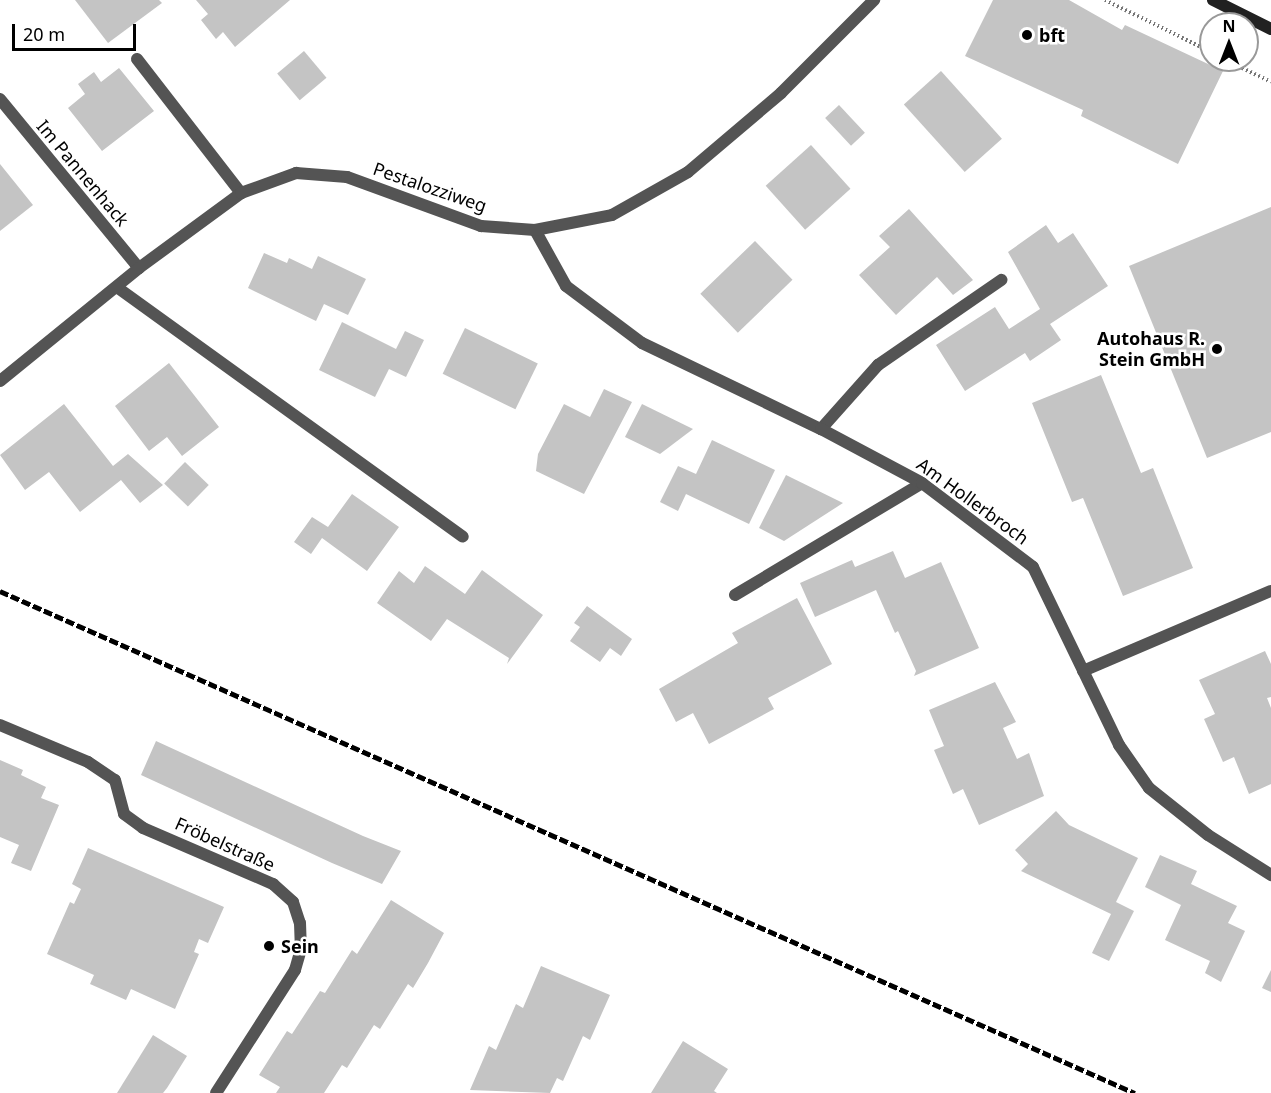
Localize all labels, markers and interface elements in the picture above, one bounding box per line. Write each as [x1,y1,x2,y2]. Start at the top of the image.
scale bar [15,12,140,50]
north arrow [1199,12,1259,72]
text: N [1222,15,1236,37]
text: 20 m [23,22,65,46]
place label: bft [1039,24,1065,46]
marker: bft [1020,28,1034,42]
street label: Im Pannenhack [32,116,134,230]
street label: Pestalozziweg [370,157,490,217]
place label: Autohaus R. Stein GmbH [1097,328,1205,370]
marker: Autohaus R. Stein GmbH [1210,342,1224,356]
street label: Am Hollerbroch [913,453,1033,549]
street label: Fröbelstraße [172,812,278,876]
place label: Sein [281,935,319,957]
marker: Sein [262,939,276,953]

